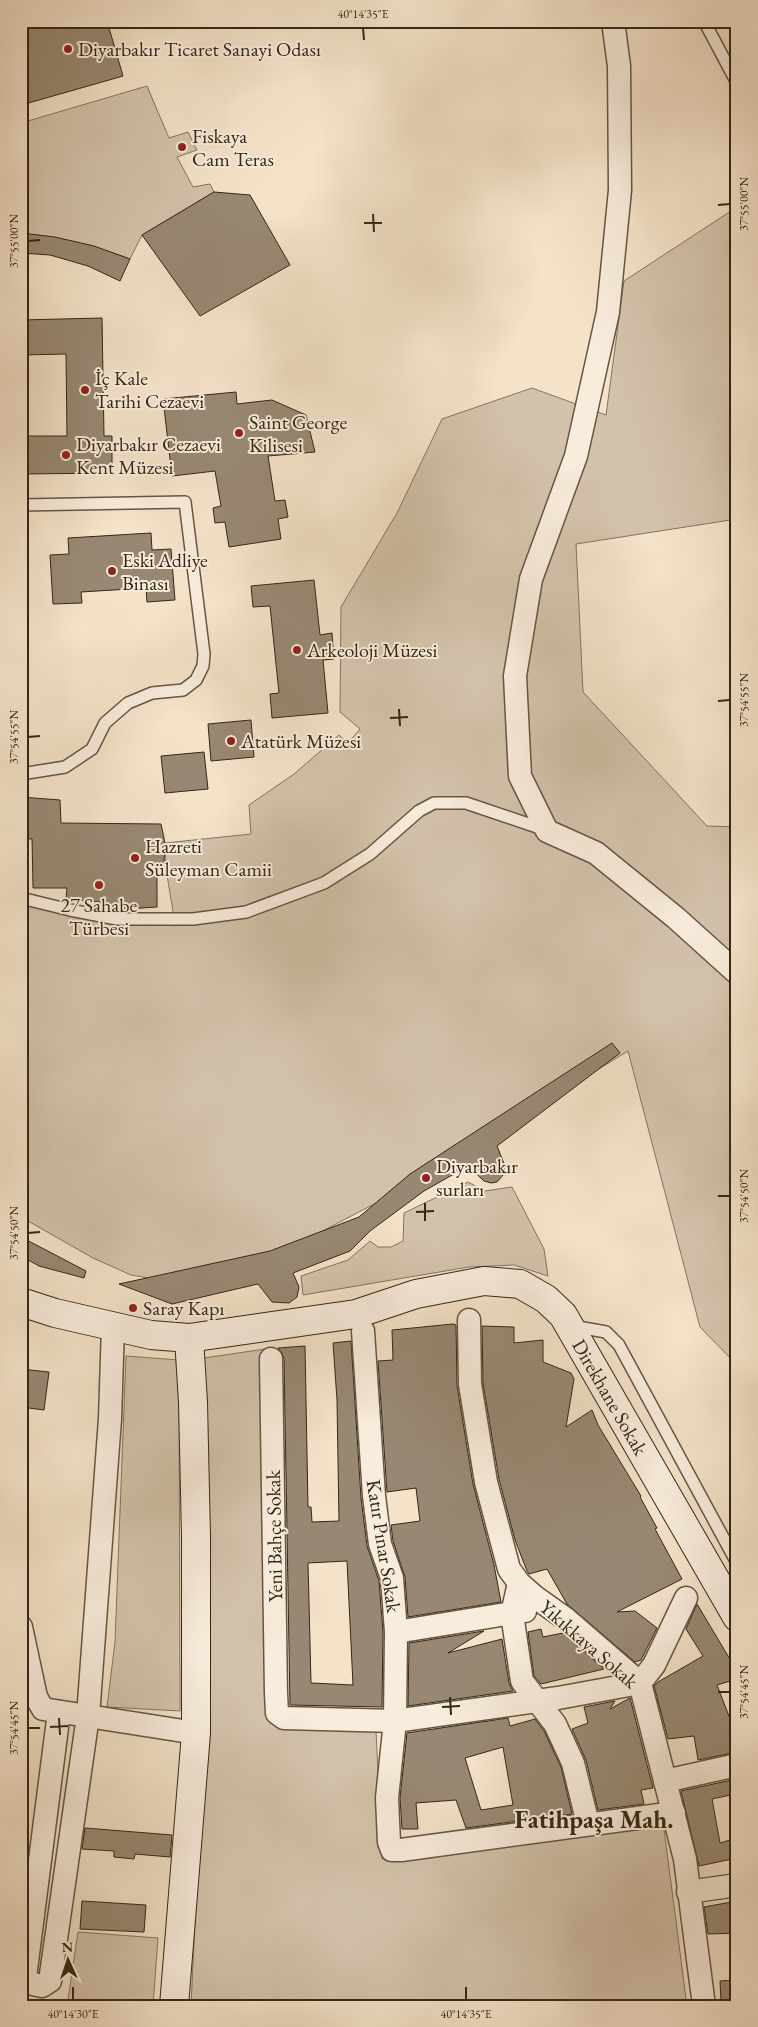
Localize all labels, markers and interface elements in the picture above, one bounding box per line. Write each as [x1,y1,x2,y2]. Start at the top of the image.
text: 40°14'35"E [337,6,389,22]
place label: Diyarbakır Ticaret Sanayi Odası [78,36,321,62]
marker: Diyarbakır Ticaret Sanayi Odası [62,43,74,55]
place label: Fiskaya Cam Teras [192,123,274,172]
marker: Fiskaya Cam Teras [176,141,188,153]
text: 37°55'00"N [736,177,752,231]
text: 37°55'00"N [6,214,22,268]
place label: İç Kale Tarihi Cezaevi [95,365,204,414]
marker: İç Kale Tarihi Cezaevi [79,384,91,396]
place label: Saint George Kilisesi [249,409,347,458]
marker: Saint George Kilisesi [233,427,245,439]
place label: Diyarbakır Cezaevi Kent Müzesi [76,431,221,480]
marker: Diyarbakır Cezaevi Kent Müzesi [60,449,72,461]
place label: Eski Adliye Binası [122,547,208,596]
marker: Eski Adliye Binası [106,565,118,577]
place label: Arkeoloji Müzesi [306,637,438,663]
marker: Arkeoloji Müzesi [291,644,303,656]
text: 37°54'55"N [736,673,752,727]
text: 37°54'55"N [6,710,22,764]
place label: Atatürk Müzesi [240,728,361,754]
marker: Atatürk Müzesi [225,735,237,747]
place label: Hazreti Süleyman Camii [145,833,272,882]
marker: Hazreti Süleyman Camii [129,852,141,864]
marker: 27 Sahabe Türbesi [93,879,105,891]
place label: 27 Sahabe Türbesi [61,892,138,941]
place label: Diyarbakır surları [436,1153,518,1202]
text: 37°54'50"N [736,1169,752,1223]
marker: Diyarbakır surları [420,1172,432,1184]
text: 37°54'50"N [6,1206,22,1260]
place label: Saray Kapı [143,1295,224,1321]
marker: Saray Kapı [127,1302,139,1314]
street label: Direkhane Sokak [566,1334,654,1460]
street label: Yeni Bahçe Sokak [260,1469,288,1602]
street label: Katır Pınar Sokak [361,1478,407,1615]
street label: Yıkıkkaya Sokak [534,1594,644,1694]
text: 37°54'45"N [736,1665,752,1719]
text: 37°54'45"N [6,1701,22,1755]
district label: Fatihpaşa Mah. [515,1803,673,1835]
north arrow [42,1934,92,1984]
text: N [61,1938,74,1956]
text: 40°14'30"E [47,2006,99,2022]
text: 40°14'35"E [440,2006,492,2022]

